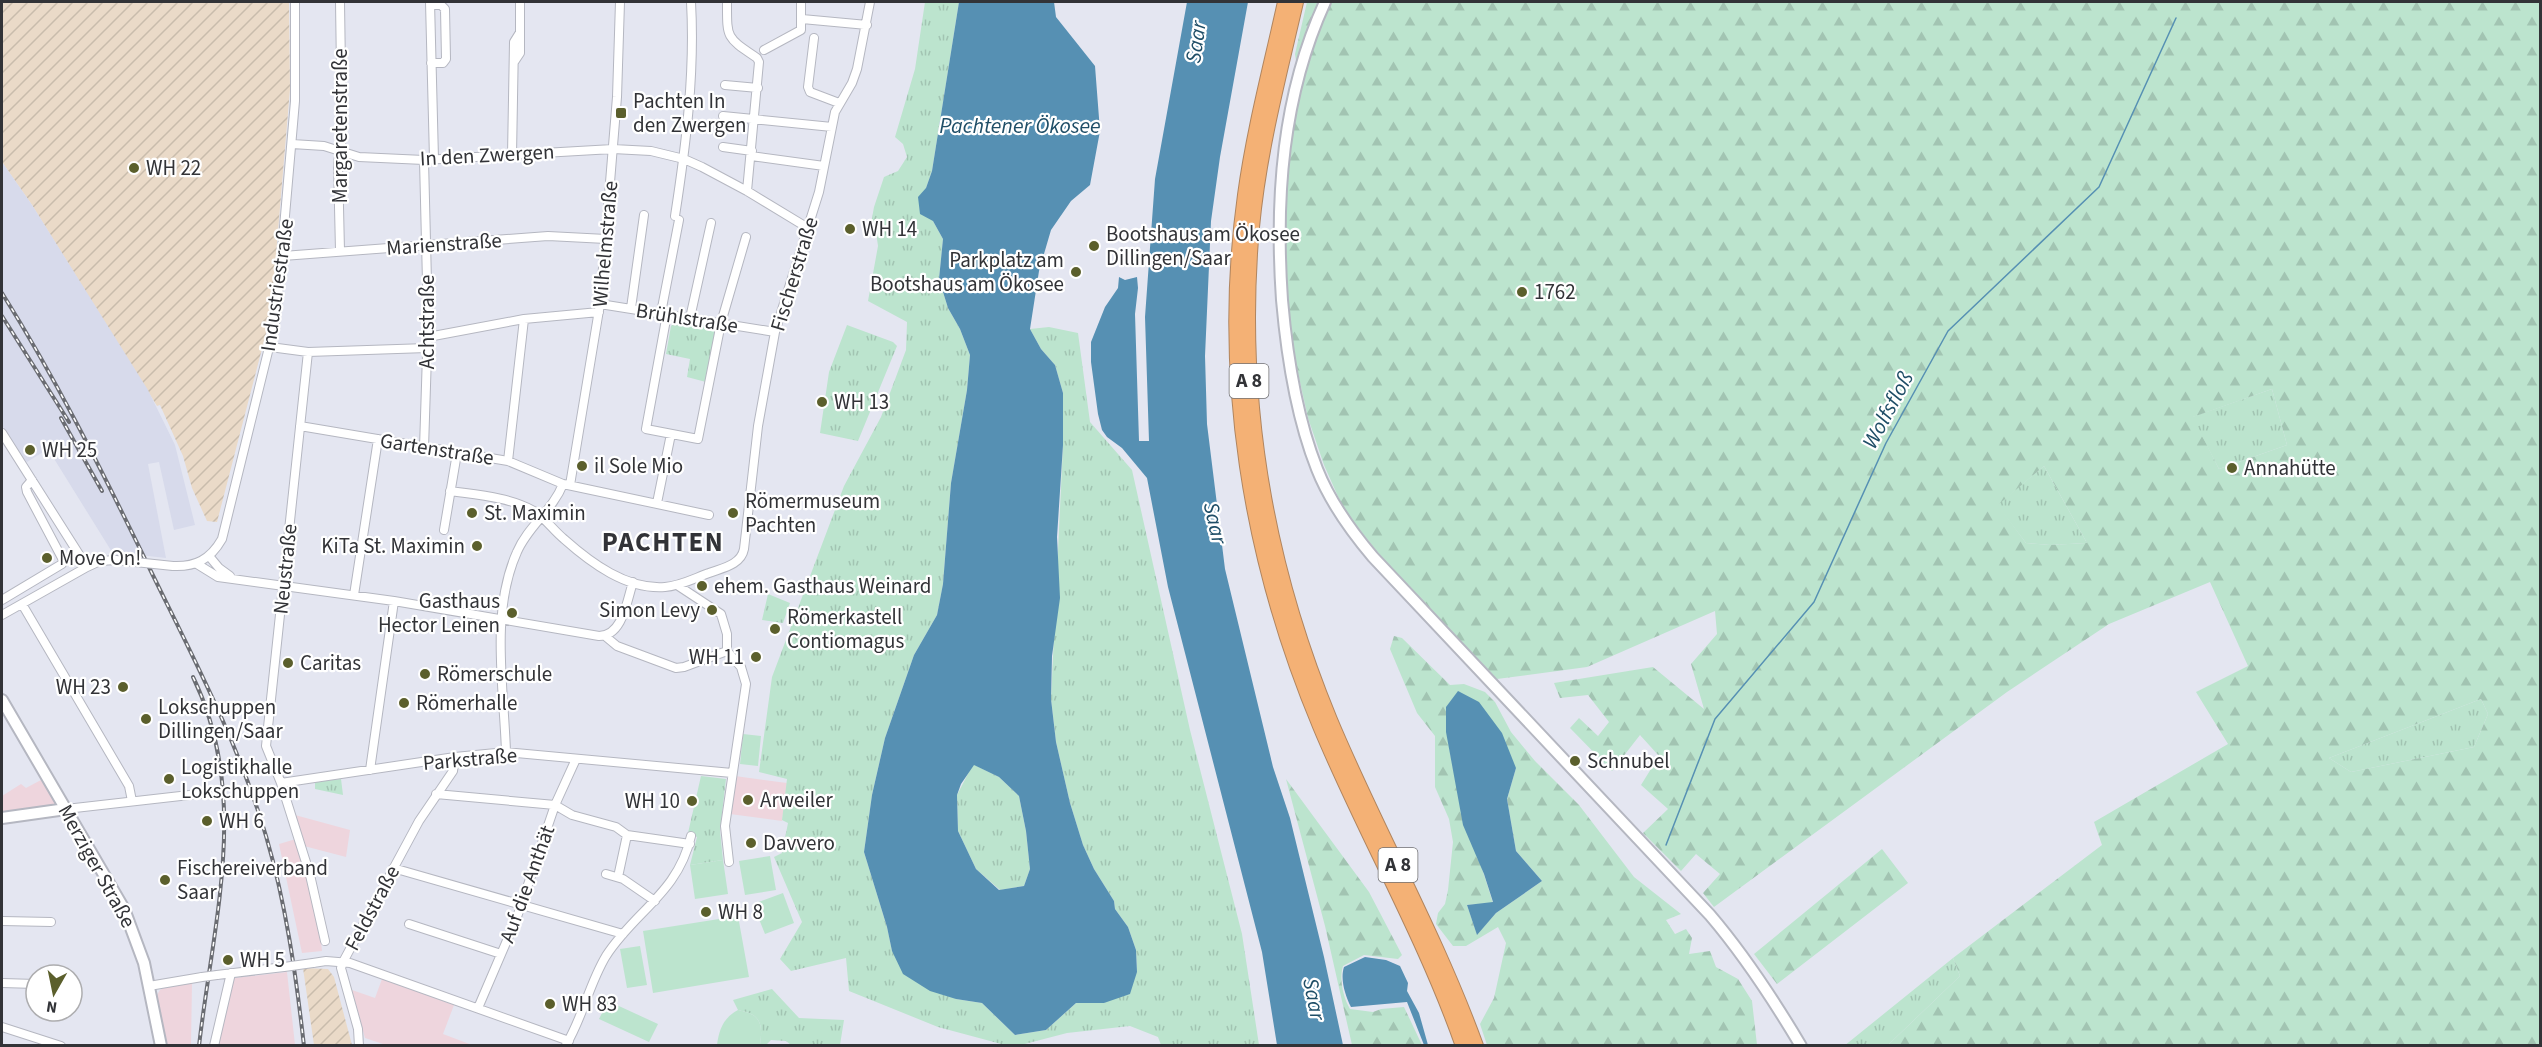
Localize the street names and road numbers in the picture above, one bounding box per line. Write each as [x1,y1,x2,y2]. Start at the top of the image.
street label: Margaretenstraße [325,48,355,204]
street label: In den Zwergen [419,136,555,174]
street label: Wilhelmstraße [585,179,625,309]
street label: Fischerstraße [762,213,826,335]
street label: Industriestraße [253,217,301,353]
street label: Marienstraße [385,225,503,263]
street label: Achtstraße [412,275,442,369]
street label: Brühlstraße [634,295,740,341]
road number: A 8 [1230,364,1268,398]
street label: Gartenstraße [378,425,496,473]
street label: Neustraße [265,522,305,616]
street label: Parkstraße [422,740,518,778]
street label: Merziger Straße [51,799,143,933]
street label: Auf die Anthät [492,821,562,947]
road number: A 8 [1378,848,1418,882]
street label: Feldstraße [337,860,407,956]

